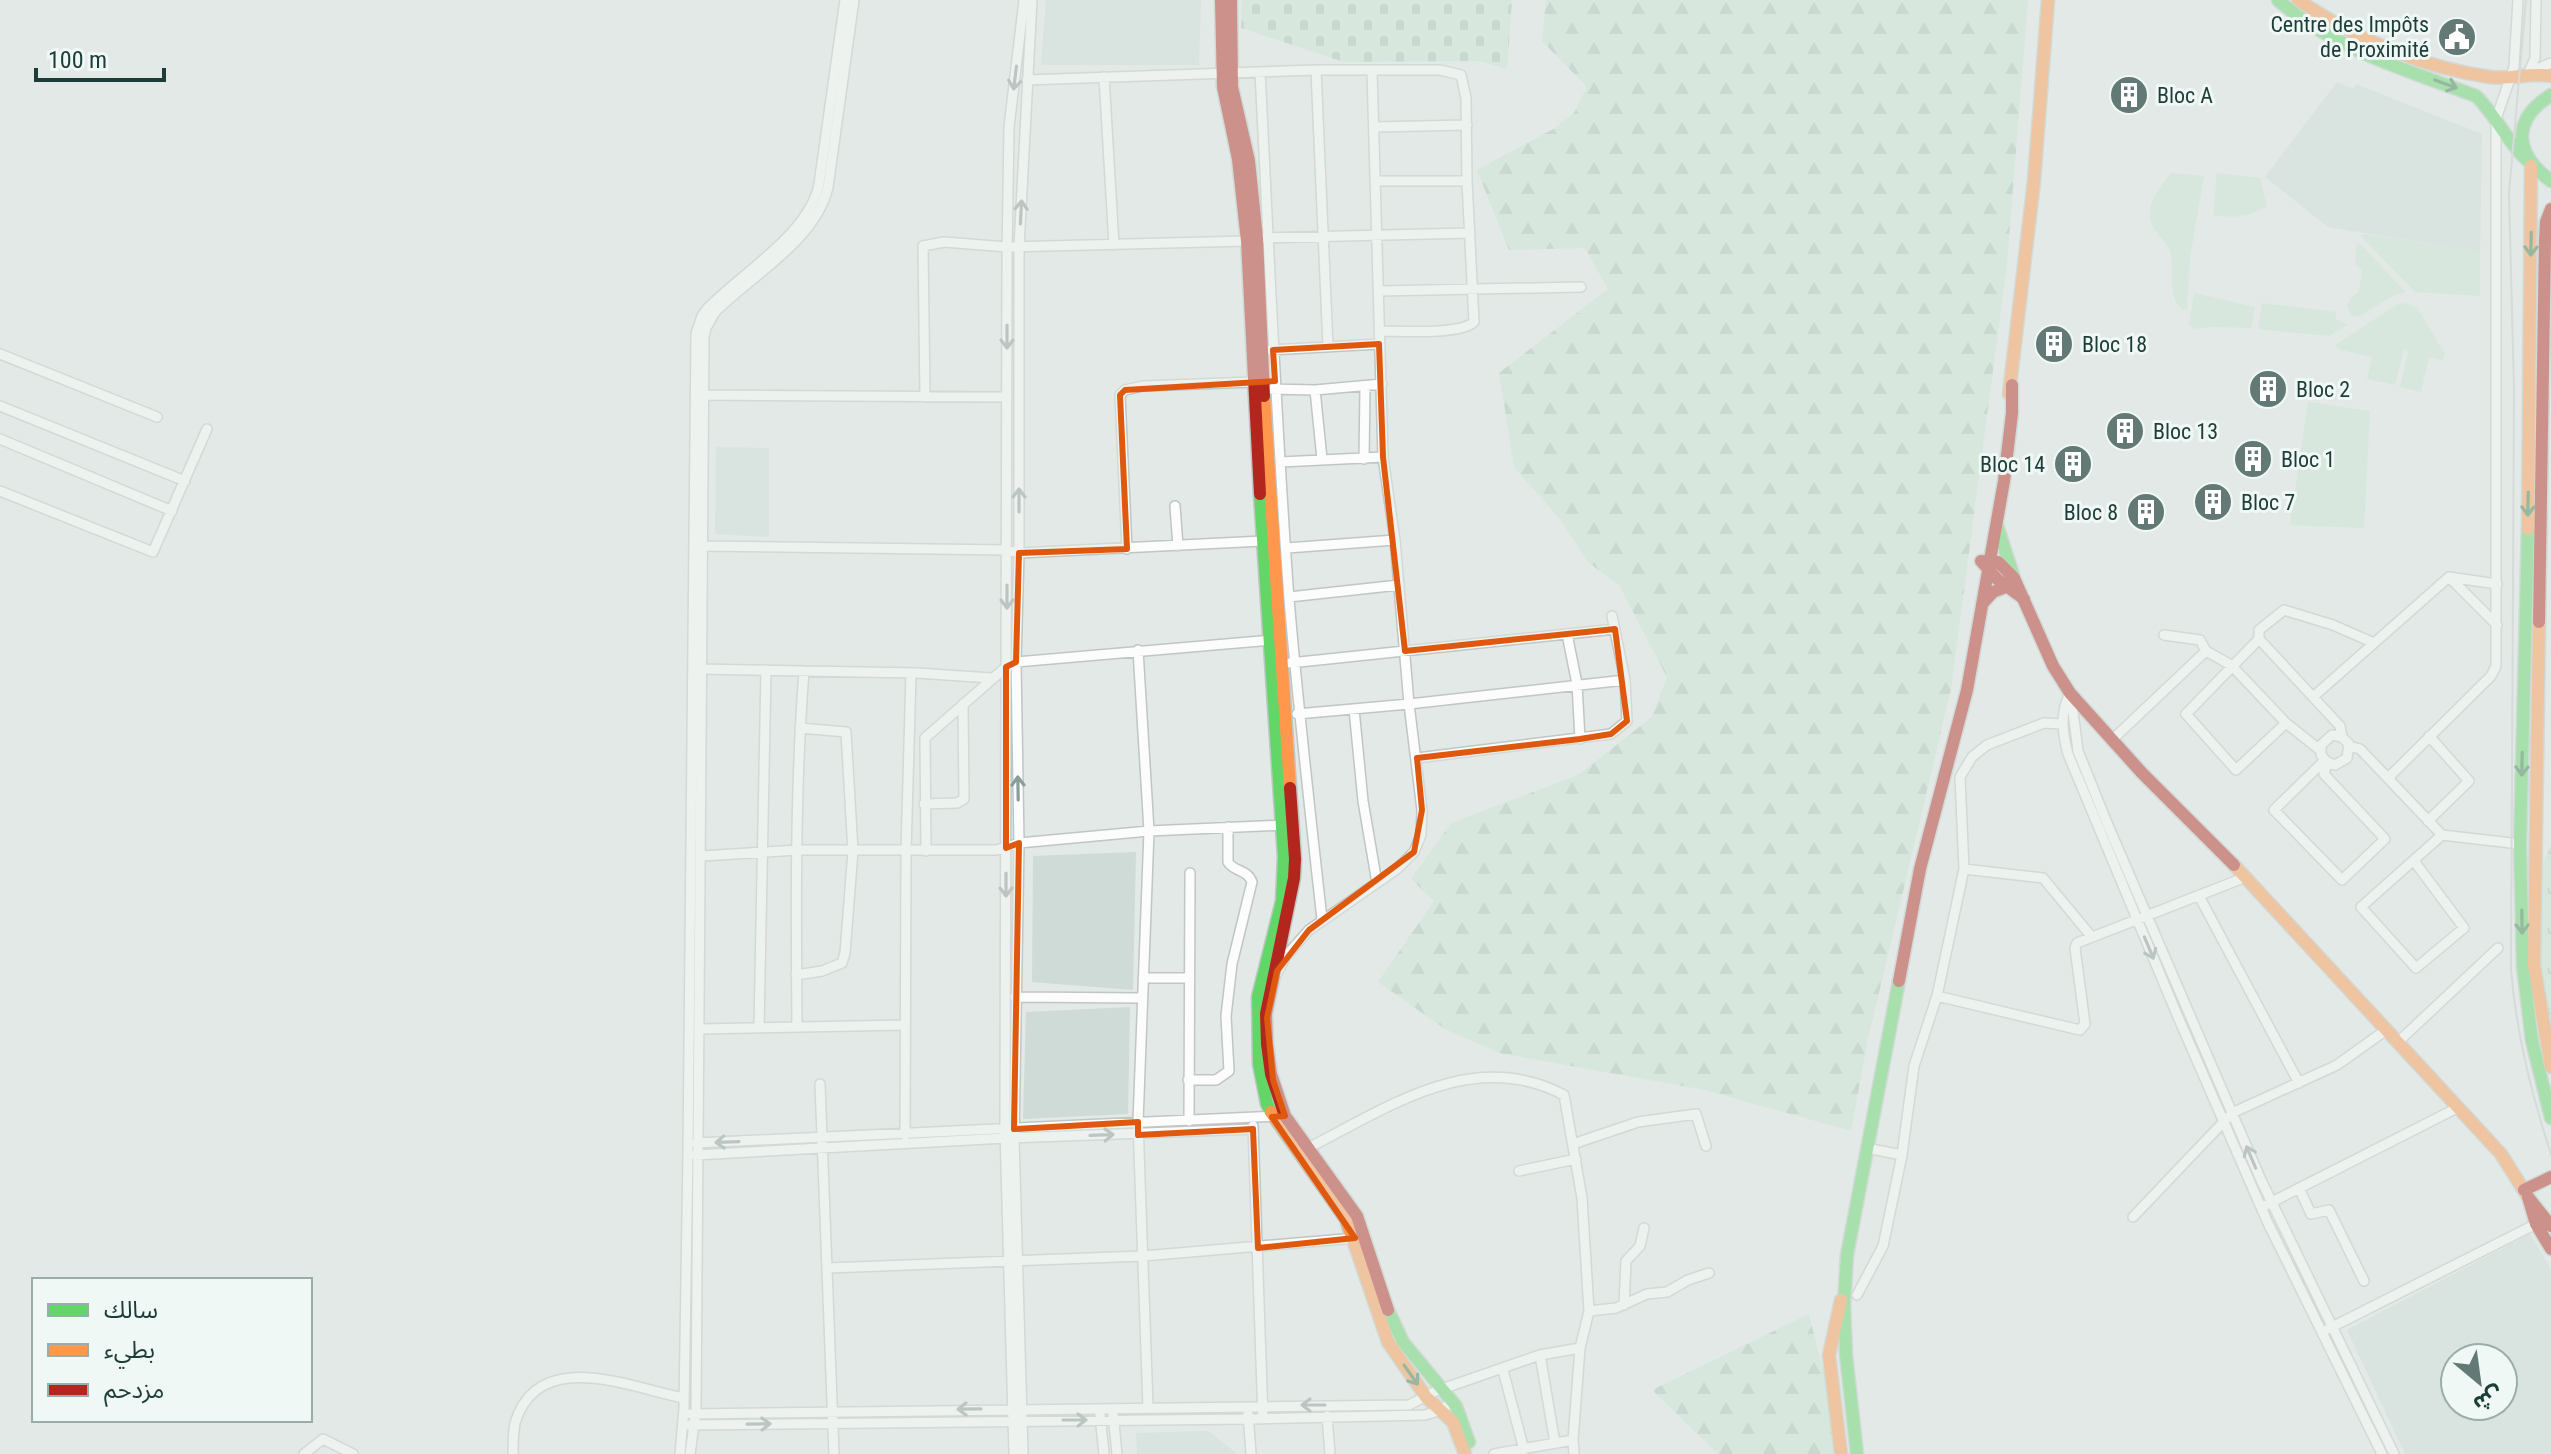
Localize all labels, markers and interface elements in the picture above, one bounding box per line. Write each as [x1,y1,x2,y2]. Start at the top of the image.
place label: Centre des Impôts de Proximité [2270,12,2429,62]
public building icon: Centre des Impôts de Proximité [2436,16,2478,58]
scale bar [36,32,164,82]
text: 100 m [48,46,107,74]
one-way arrow [1007,64,1022,90]
building icon: Bloc A [2108,74,2150,116]
one-way arrow [2434,77,2459,92]
place label: Bloc A [2157,83,2213,108]
one-way arrow [1013,199,1028,226]
one-way arrow [2523,230,2539,257]
one-way arrow [999,323,1015,350]
building icon: Bloc 18 [2033,323,2075,365]
place label: Bloc 18 [2082,332,2147,357]
building icon: Bloc 2 [2247,368,2289,410]
place label: Bloc 2 [2296,377,2350,402]
building icon: Bloc 13 [2104,410,2146,452]
place label: Bloc 13 [2153,419,2218,444]
building icon: Bloc 1 [2232,438,2274,480]
building icon: Bloc 14 [2052,443,2094,485]
place label: Bloc 1 [2281,447,2335,472]
place label: Bloc 14 [1980,452,2045,477]
building icon: Bloc 7 [2192,481,2234,523]
one-way arrow [1011,487,1027,514]
place label: Bloc 7 [2241,490,2295,515]
one-way arrow [2520,490,2536,517]
building icon: Bloc 8 [2125,491,2167,533]
place label: Bloc 8 [2064,500,2118,525]
one-way arrow [999,583,1015,610]
one-way arrow [2514,750,2530,777]
one-way arrow [1010,775,1026,802]
one-way arrow [998,871,1014,898]
one-way arrow [2514,908,2529,935]
one-way arrow [2143,935,2157,960]
one-way arrow [1088,1128,1115,1143]
one-way arrow [715,1135,741,1150]
one-way arrow [2242,1145,2257,1169]
legend [32,1278,312,1422]
text: سالك [104,1296,158,1324]
text: بطيء [104,1336,155,1369]
north arrow [2439,1342,2519,1422]
one-way arrow [1403,1364,1419,1386]
text: مزدحم [104,1376,164,1407]
text: ش [2469,1381,2508,1417]
one-way arrow [1300,1397,1327,1413]
one-way arrow [956,1401,983,1417]
one-way arrow [1061,1412,1088,1428]
one-way arrow [745,1416,772,1432]

